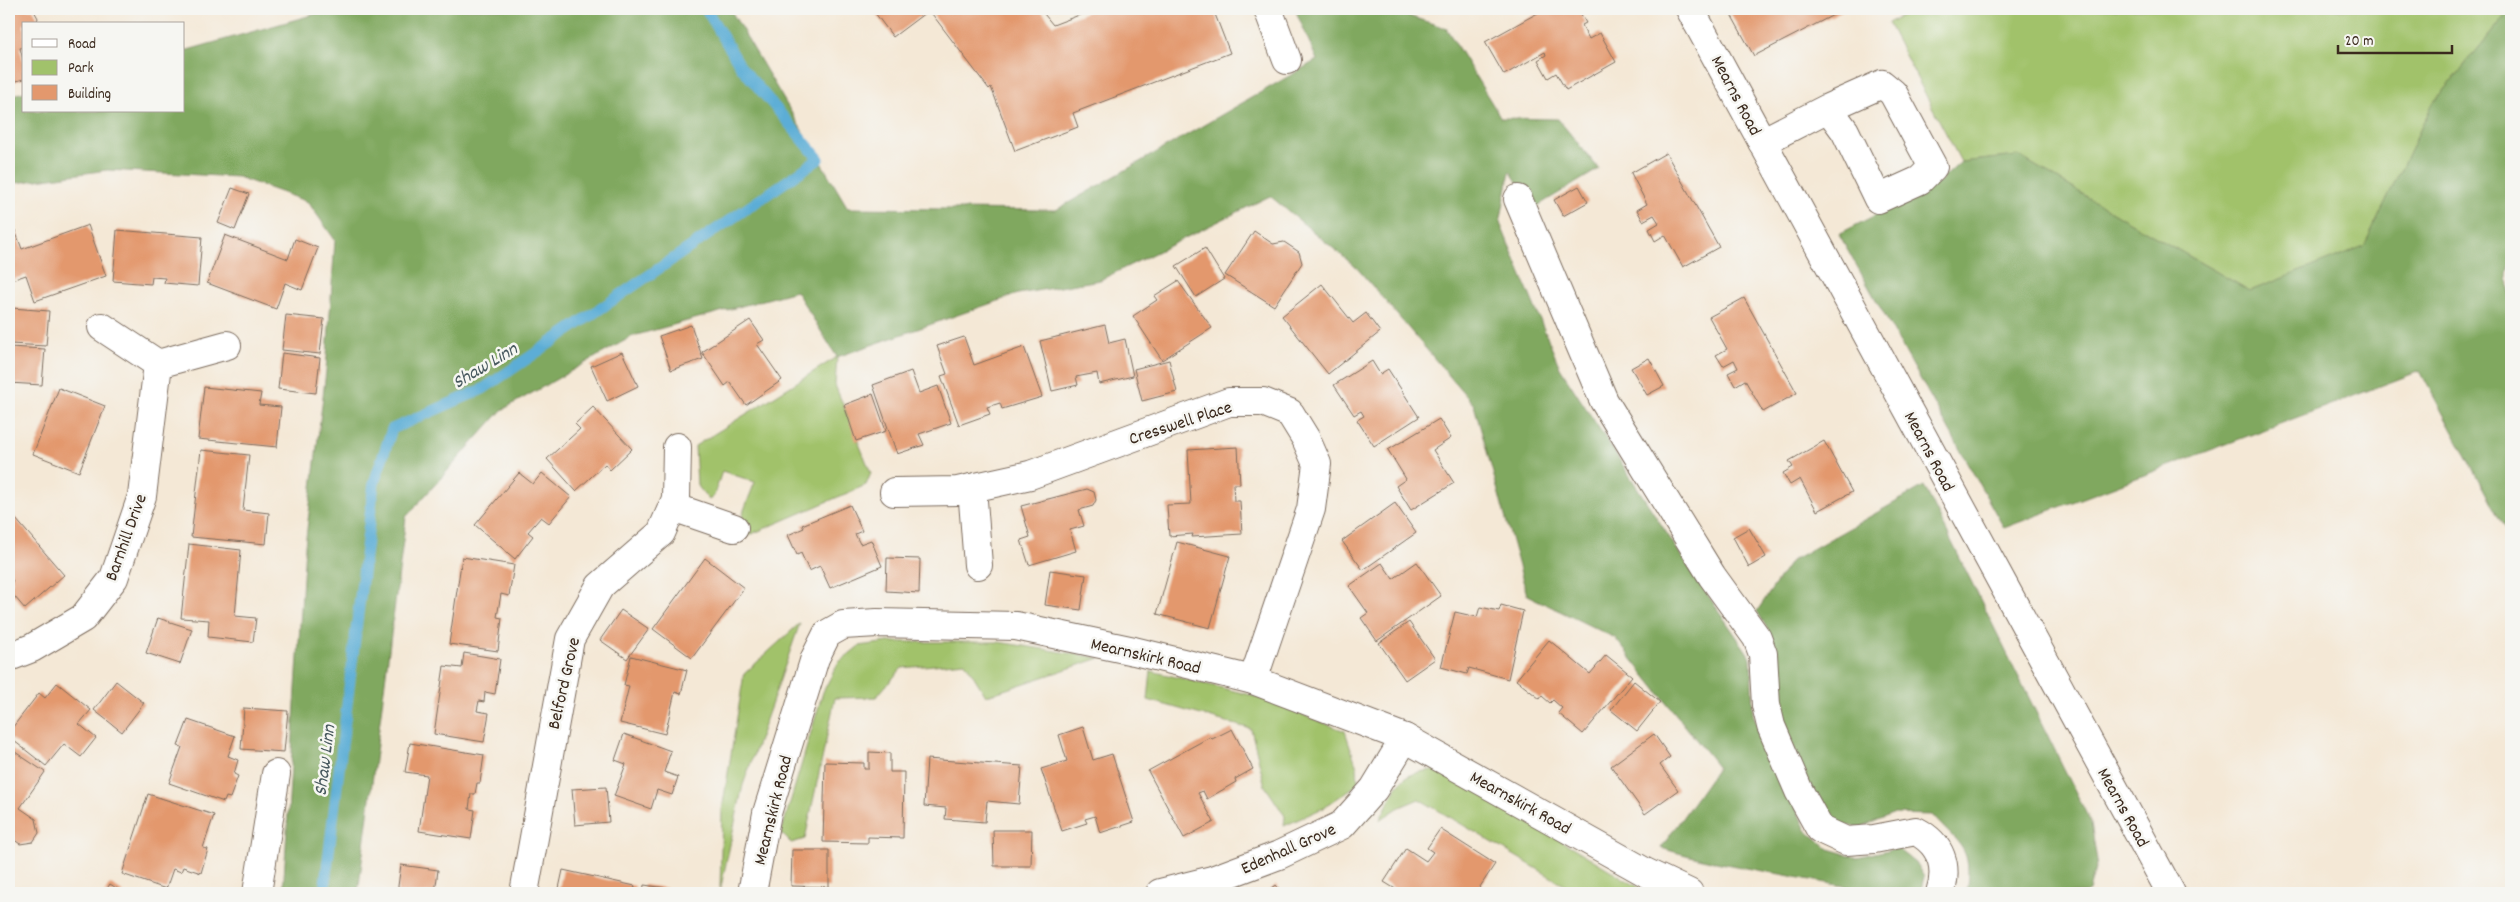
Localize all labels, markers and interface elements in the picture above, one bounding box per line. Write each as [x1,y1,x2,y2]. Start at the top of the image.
legend [22,22,185,112]
scale bar [2338,22,2451,54]
text: 20 m [2345,31,2373,53]
text: Road [68,34,96,56]
street label: Mearns Road [1703,52,1766,141]
text: Park [68,58,94,80]
text: Building [68,84,111,106]
water label: Shaw Linn [448,336,524,397]
street label: Cresswell Place [1126,396,1236,453]
street label: Mearns Road [1896,408,1959,497]
street label: Barnhill Drive [100,491,155,585]
street label: Mearnskirk Road [1088,633,1203,682]
street label: Belford Grove [543,635,588,732]
water label: Shaw Linn [309,722,344,798]
street label: Mearnskirk Road [749,753,800,868]
street label: Mearns Road [2090,764,2154,852]
street label: Mearnskirk Road [1465,766,1575,842]
street label: Edenhall Grove [1238,818,1341,882]

